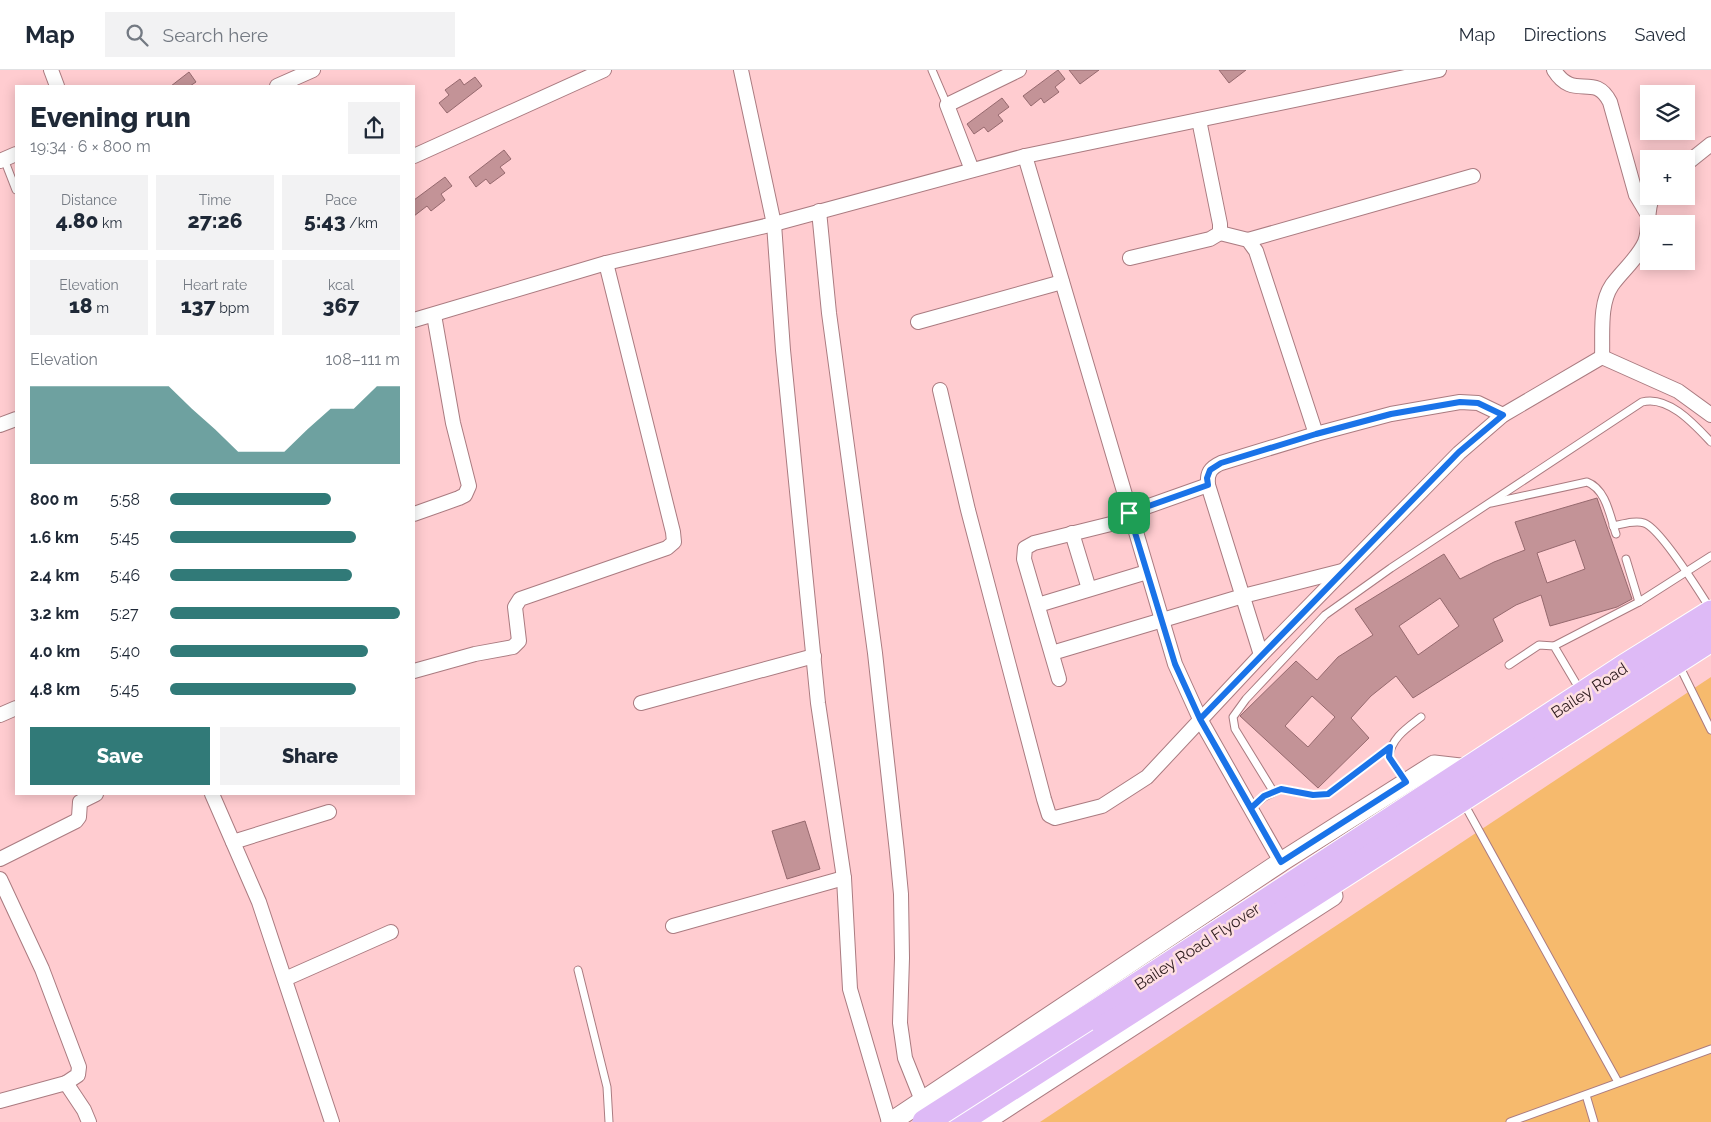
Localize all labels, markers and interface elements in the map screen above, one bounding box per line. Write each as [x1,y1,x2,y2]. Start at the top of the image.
search box [105,12,455,57]
text: Map [25,20,75,49]
icon: search [123,21,151,49]
text: Search here [163,24,268,46]
text: Map [1459,24,1495,45]
text: Directions [1523,24,1607,45]
text: Saved [1635,24,1686,45]
map controls [1640,85,1695,270]
button: layers [1640,85,1695,140]
text: Evening run [30,101,191,134]
button: share [348,102,400,154]
text: 19:34 · 6 × 800 m [30,137,151,156]
button: + [1640,150,1695,205]
text: Distance [61,192,117,208]
text: Time [199,192,231,208]
text: Pace [325,192,357,208]
text: 4.80 [56,208,98,233]
text: 27:26 [188,208,242,233]
text: 5:43 [304,208,346,233]
text: km [98,215,122,231]
text: /km [346,215,378,231]
button: − [1640,215,1695,270]
text: Elevation [59,277,119,293]
text: Heart rate [183,277,247,293]
text: kcal [328,277,354,293]
text: 18 [69,293,93,318]
text: 137 [181,293,216,318]
text: 367 [323,293,359,318]
text: m [93,300,109,316]
text: bpm [216,300,249,316]
text: Elevation [30,350,98,369]
text: 108–111 m [326,350,400,369]
text: 800 m [30,490,78,509]
text: 5:58 [110,490,140,509]
pin [1108,492,1150,534]
icon: arrive [1115,499,1143,527]
text: 1.6 km [30,528,79,547]
text: 5:45 [110,528,139,547]
text: 2.4 km [30,566,79,585]
text: 5:46 [110,566,140,585]
text: 3.2 km [30,604,79,623]
text: 5:27 [110,604,139,623]
text: 4.0 km [30,642,80,661]
text: 5:40 [110,642,140,661]
street label: Bailey Road [1548,659,1631,722]
text: 4.8 km [30,680,80,699]
text: 5:45 [110,680,139,699]
button: Save [30,727,210,785]
button: Share [220,727,400,785]
street label: Bailey Road Flyover [1131,899,1264,994]

